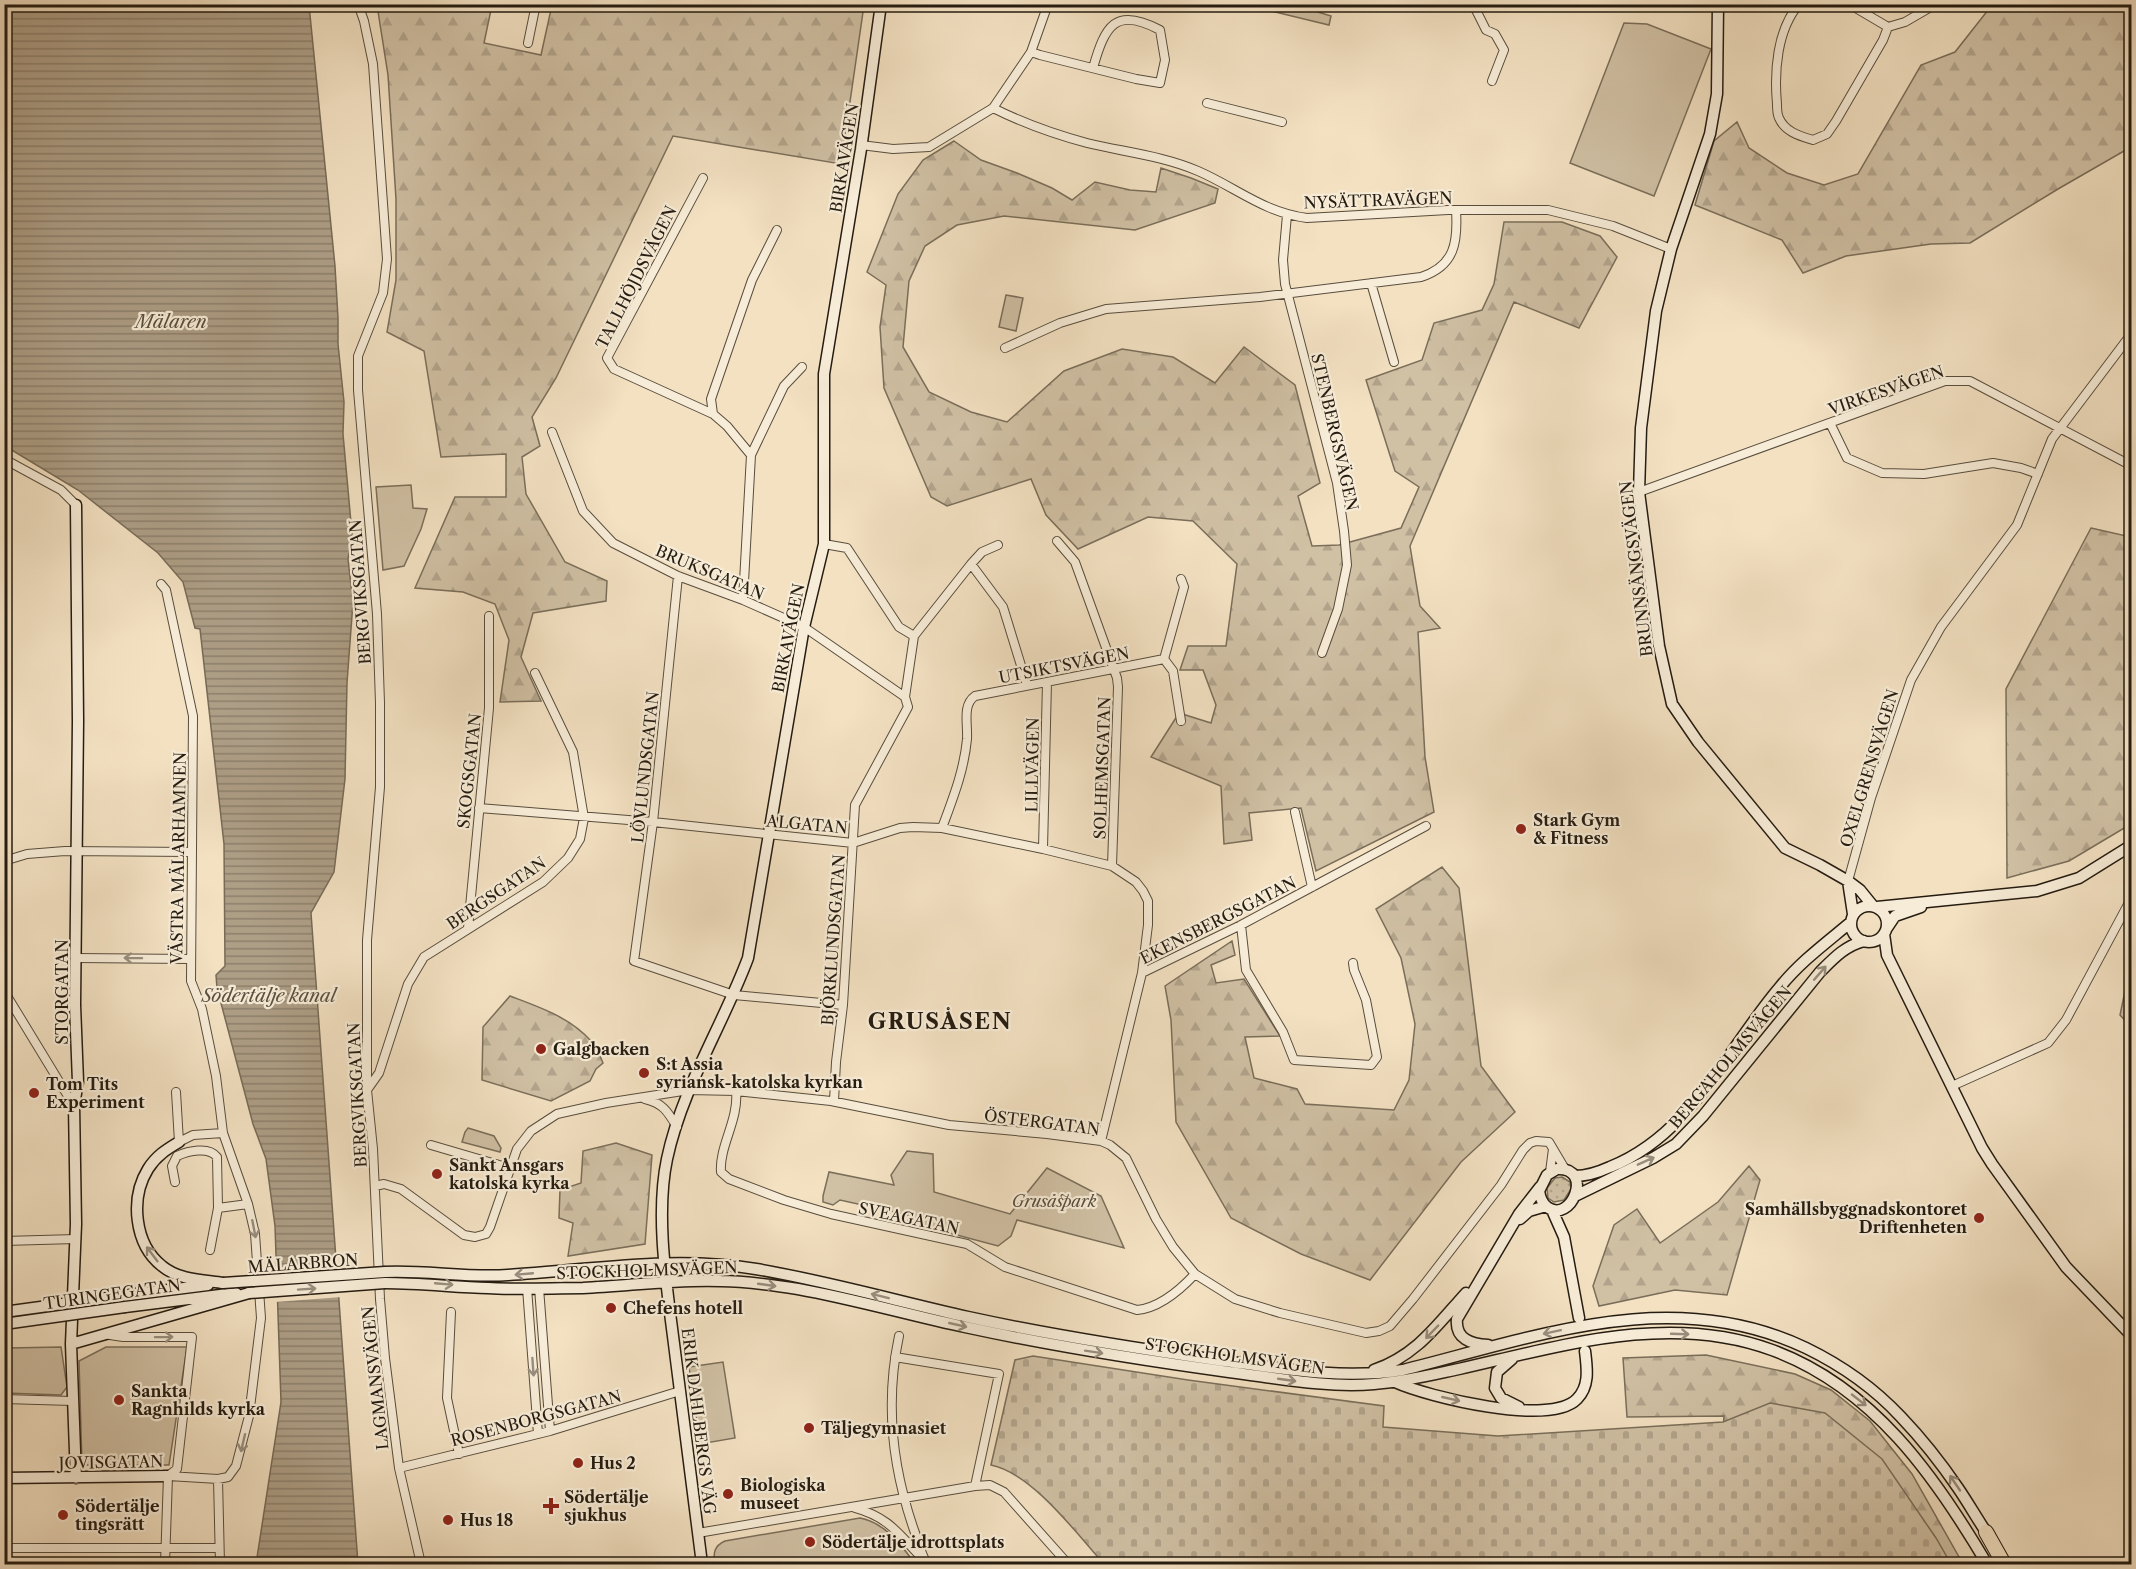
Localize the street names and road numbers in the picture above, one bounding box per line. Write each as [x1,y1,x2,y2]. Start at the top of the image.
street label: BIRKAVÄGEN [825,102,863,214]
street label: NYSÄTTRAVÄGEN [1303,187,1453,213]
street label: TALLHÖJDSVÄGEN [591,202,681,352]
street label: STENBERGSVÄGEN [1307,351,1363,513]
street label: VIRKESVÄGEN [1825,361,1947,420]
street label: BRUNNSÄNGSVÄGEN [1615,480,1657,658]
street label: BERGVIKSGATAN [345,519,375,665]
street label: BRUKSGATAN [653,540,767,604]
street label: BIRKAVÄGEN [768,582,808,694]
street label: UTSIKTSVÄGEN [997,643,1131,687]
street label: OXELGRENSVÄGEN [1835,687,1903,849]
street label: LÖVLUNDSGATAN [627,690,663,844]
street label: SOLHEMSGATAN [1090,696,1114,840]
street label: SKOGSGATAN [453,712,485,830]
street label: LILLVÄGEN [1021,717,1043,813]
street label: VÄSTRA MÄLARHAMNEN [166,752,190,965]
street label: ALGATAN [765,810,848,838]
street label: BERGSGATAN [443,852,549,934]
street label: BJÖRKLUNDSGATAN [817,854,849,1026]
street label: EKENSBERGSGATAN [1137,872,1299,968]
street label: STORGATAN [52,939,72,1045]
street label: BERGAHOLMSVÄGEN [1665,982,1795,1132]
street label: BERGVIKSGATAN [343,1022,371,1168]
street label: ÖSTERGATAN [983,1105,1101,1139]
street label: SVEAGATAN [857,1198,961,1238]
street label: MÄLARBRON [247,1249,359,1277]
street label: STOCKHOLMSVÄGEN [556,1257,738,1283]
street label: TURINGEGATAN [42,1274,182,1314]
street label: LAGMANSVÄGEN [358,1305,392,1451]
street label: ERIK DAHLBERGS VÄG [678,1327,720,1516]
street label: STOCKHOLMSVÄGEN [1144,1333,1326,1379]
street label: ROSENBORGSGATAN [448,1386,624,1450]
street label: JOVISGATAN [55,1451,164,1473]

